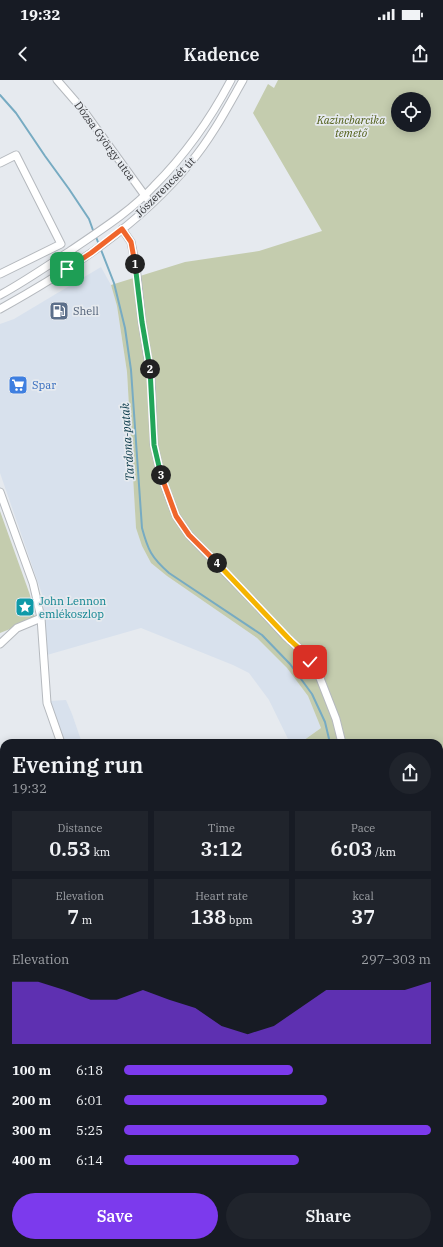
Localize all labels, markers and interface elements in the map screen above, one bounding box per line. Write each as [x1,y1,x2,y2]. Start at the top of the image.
text: 19:32 [20,5,61,24]
icon: back [12,43,34,65]
text: Kadence [184,43,259,66]
icon: share [409,43,431,65]
map controls [391,92,431,132]
button: locate [391,92,431,132]
street label: Dózsa György utca [71,98,139,184]
park label: Kazincbarcika temető [316,113,385,140]
street label: Jószerencsét út [132,154,198,220]
pin [50,252,84,286]
pin: 1 [125,254,145,274]
text: 1 [132,257,138,271]
icon: arrive [56,258,78,280]
fuel station icon: Shell [48,300,70,322]
place label: Shell [73,304,99,318]
pin: 2 [140,359,160,379]
text: 2 [147,362,153,376]
supermarket icon: Spar [7,374,29,396]
place label: Spar [32,378,56,392]
water label: Tardona-patak [117,402,137,482]
pin: 3 [151,465,171,485]
text: 3 [158,468,164,482]
pin: 4 [207,553,227,573]
text: 4 [214,556,220,570]
place label: John Lennon emlékoszlop [39,594,106,621]
place icon: John Lennon emlékoszlop [14,596,36,618]
pin [293,645,327,679]
icon: check [299,651,321,673]
text: Evening run [12,750,143,779]
button: share [389,752,431,794]
text: 19:32 [12,780,47,797]
text: Distance [57,821,102,835]
text: Time [208,821,235,835]
text: Pace [351,821,375,835]
text: 0.53 [49,835,91,862]
text: 3:12 [201,835,242,862]
text: 6:03 [330,835,372,862]
text: km [91,845,110,859]
text: /km [372,845,396,859]
text: Elevation [56,889,104,903]
text: Heart rate [195,889,248,903]
text: kcal [353,889,374,903]
text: 7 [67,903,79,930]
text: 138 [190,903,226,930]
text: 37 [351,903,375,930]
text: m [79,913,92,927]
text: bpm [226,913,253,927]
text: Elevation [12,951,69,968]
text: 297–303 m [361,951,431,968]
text: 100 m [12,1062,51,1079]
text: 6:18 [76,1062,103,1079]
text: 200 m [12,1092,51,1109]
text: 6:01 [76,1092,103,1109]
text: 300 m [12,1122,51,1139]
text: 5:25 [76,1122,103,1139]
text: 400 m [12,1152,51,1169]
text: 6:14 [76,1152,103,1169]
button: Save [12,1193,218,1239]
button: Share [226,1193,431,1239]

